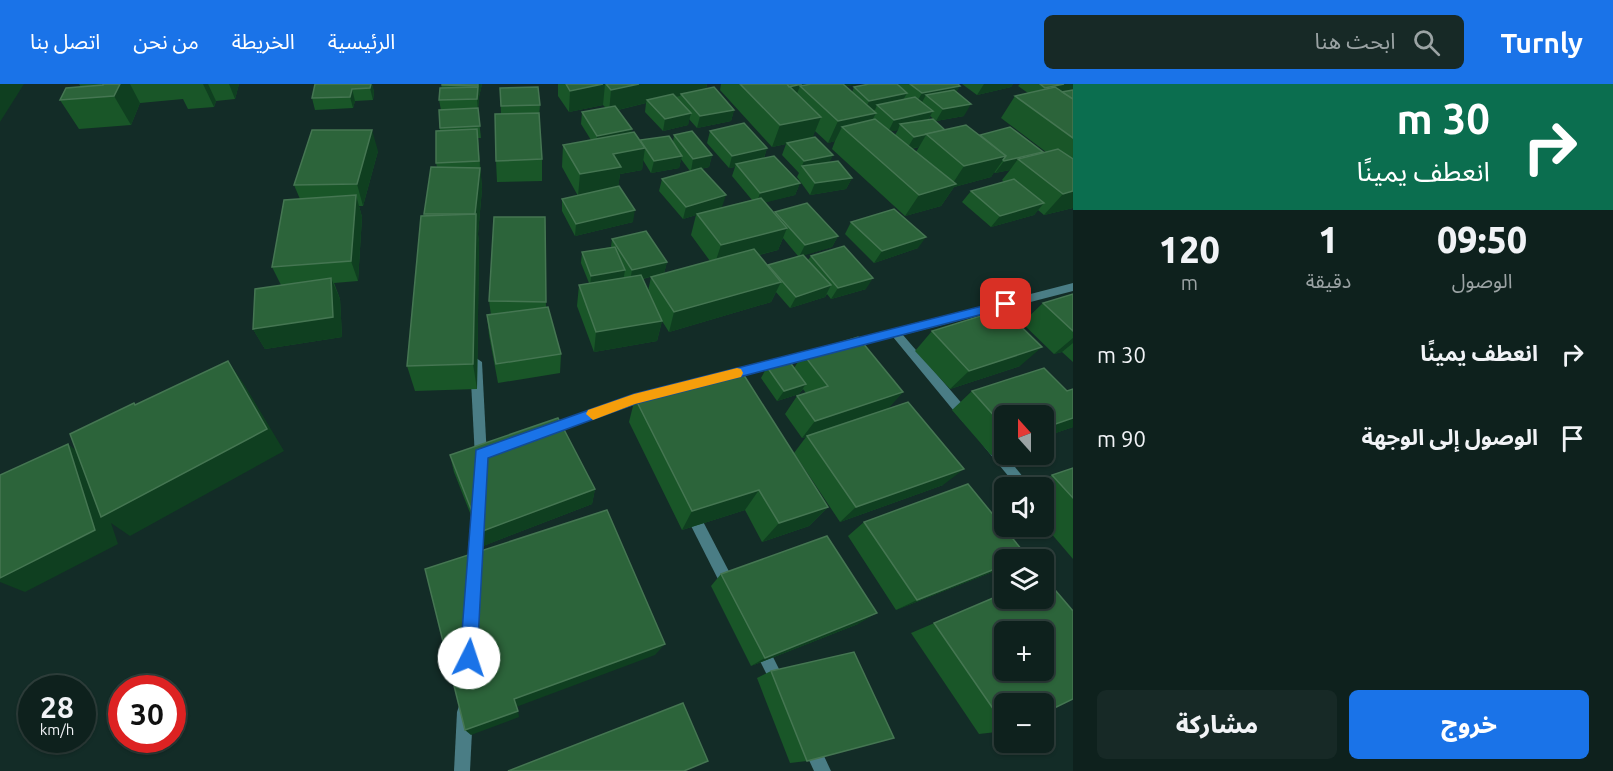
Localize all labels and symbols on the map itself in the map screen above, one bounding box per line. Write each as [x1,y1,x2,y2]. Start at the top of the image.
pin [980,278,1031,329]
north arrow [994,405,1054,465]
position arrow [437,626,501,690]
speed limit sign: 30 [108,675,186,753]

